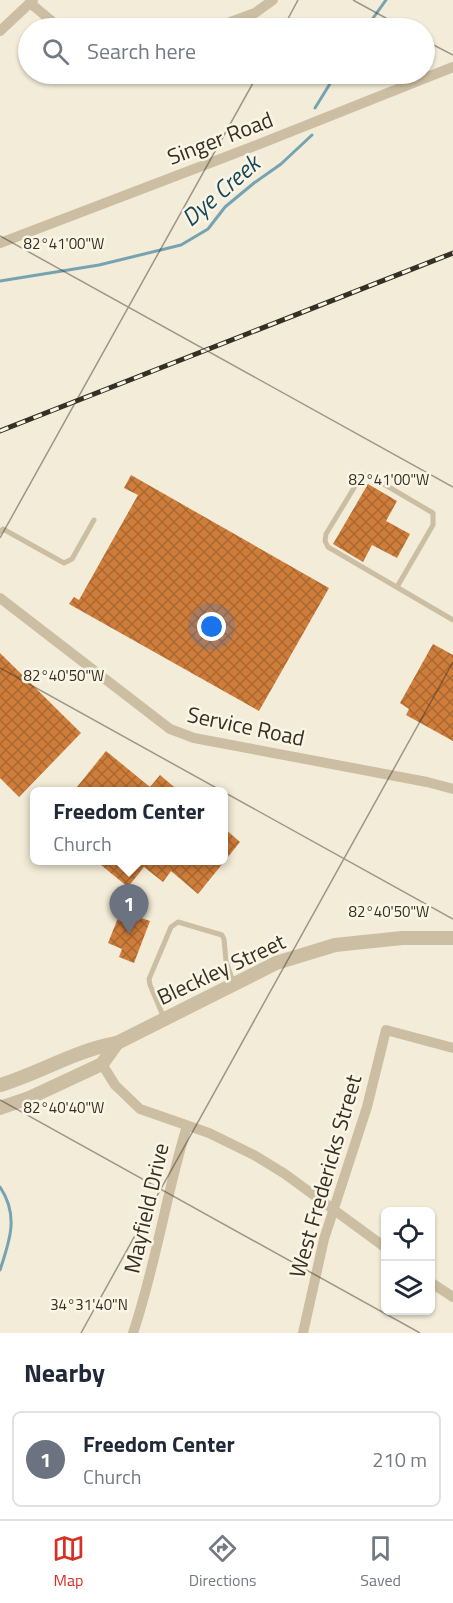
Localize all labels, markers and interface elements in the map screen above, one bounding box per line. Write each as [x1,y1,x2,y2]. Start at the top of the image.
search box [18,18,435,84]
text: Search here [87,34,196,68]
icon: search [39,35,72,68]
street label: Singer Road [162,102,278,174]
water label: Dye Creek [173,144,270,235]
text: 82°41'00"W [24,232,104,255]
text: 82°41'00"W [349,468,429,491]
your location [197,612,226,641]
text: 82°40'50"W [24,664,104,687]
street label: Service Road [184,697,308,755]
popup [30,787,228,865]
text: Freedom Center [53,794,205,828]
text: Church [53,828,112,859]
pin: 1 [110,884,148,934]
text: 82°40'50"W [349,900,429,923]
street label: Bleckley Street [151,924,291,1014]
street label: West Fredericks Street [280,1070,370,1281]
text: 82°40'40"W [24,1096,104,1119]
street label: Mayfield Drive [114,1139,178,1277]
map controls [381,1207,435,1315]
button: locate [381,1207,435,1261]
button: layers [381,1261,435,1315]
text: 34°31'40"N [50,1293,128,1316]
text: Nearby [24,1353,105,1392]
text: Freedom Center [83,1427,235,1461]
text: 1 [40,1444,51,1475]
text: 210 m [372,1444,427,1475]
text: Church [83,1461,141,1492]
tab: Map [52,1532,85,1592]
tab: Directions [189,1532,257,1592]
tab: Saved [360,1532,401,1592]

